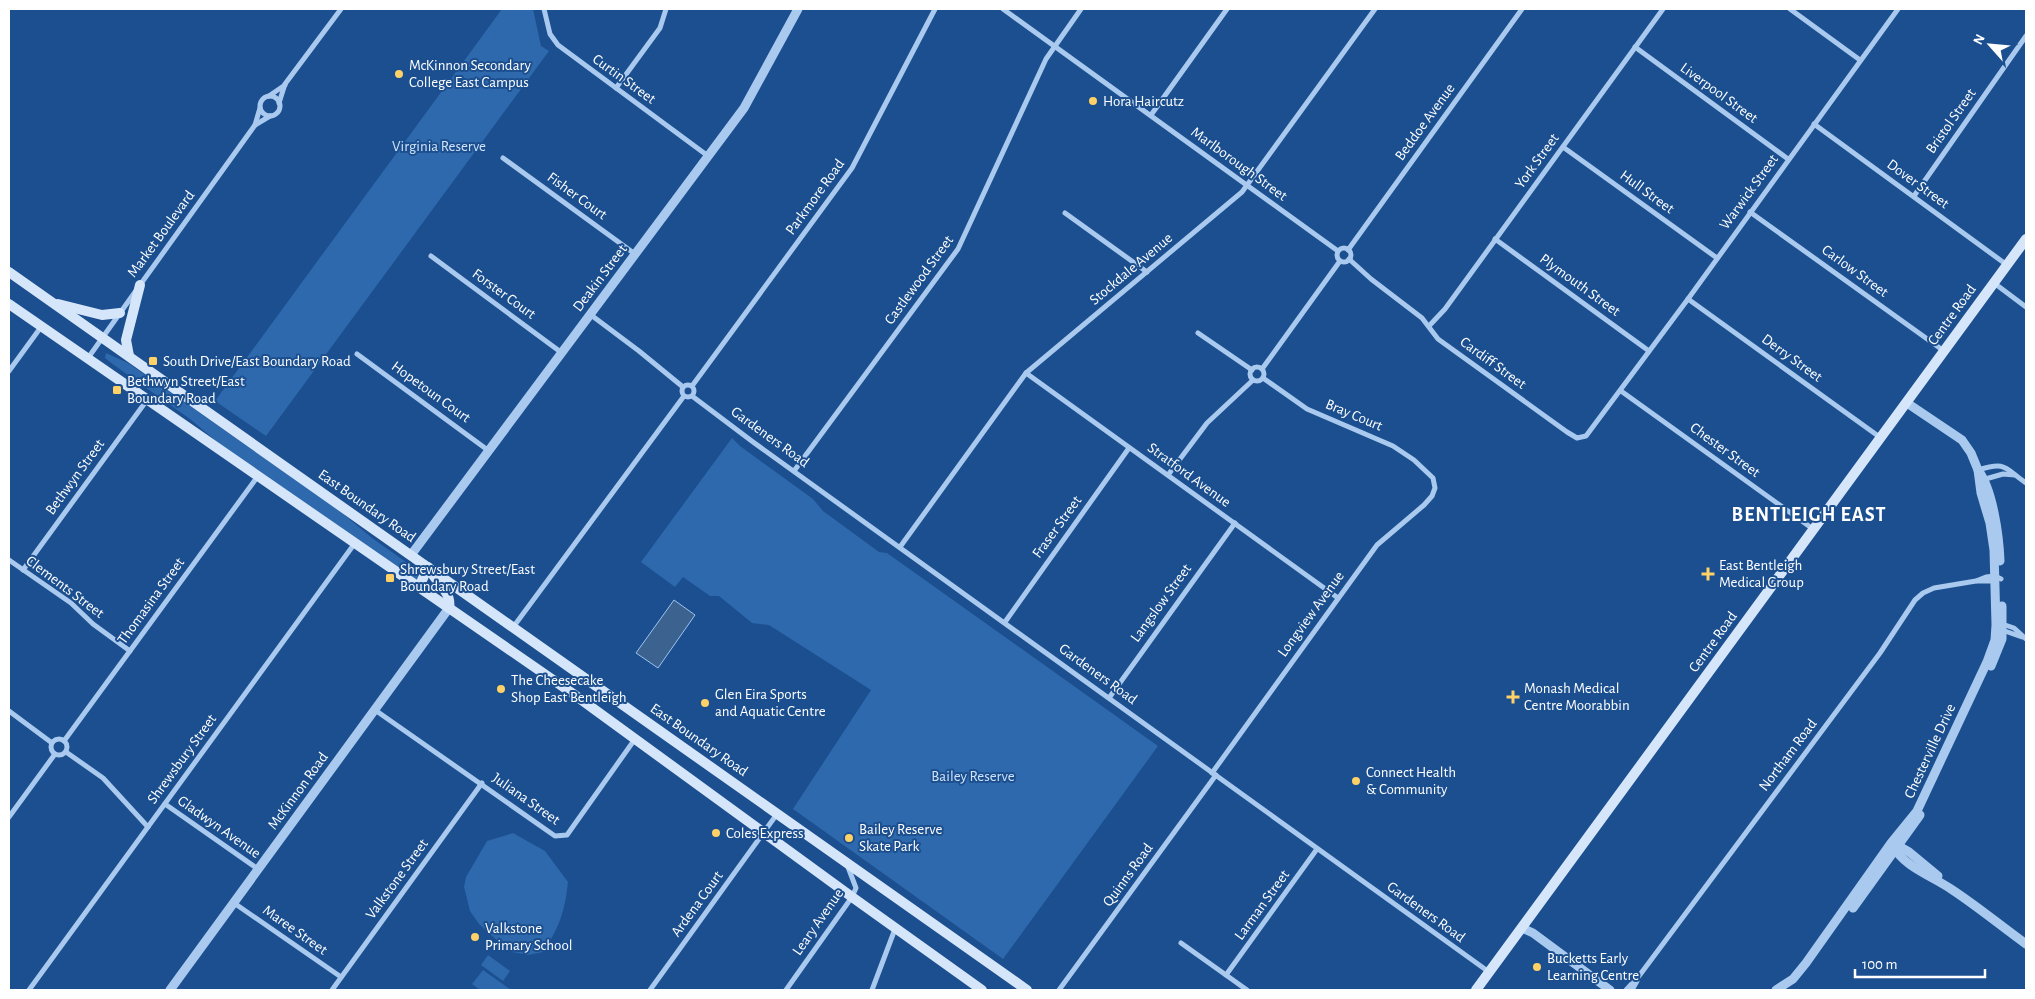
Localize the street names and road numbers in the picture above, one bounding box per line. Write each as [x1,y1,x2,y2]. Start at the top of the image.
street label: Curtin Street [590,51,658,107]
street label: Liverpool Street [1678,60,1761,126]
street label: Beddoe Avenue [1392,81,1458,163]
street label: Bristol Street [1923,86,1979,156]
street label: Marlborough Street [1188,124,1290,204]
street label: York Street [1512,131,1562,191]
street label: Warwick Street [1717,152,1781,232]
street label: Parkmore Road [783,156,847,237]
street label: Dover Street [1884,157,1952,212]
street label: Hull Street [1617,167,1677,217]
street label: Fisher Court [544,169,610,223]
street label: Market Boulevard [125,188,198,280]
street label: Stockdale Avenue [1087,230,1175,308]
street label: Castlewood Street [882,233,956,327]
street label: Deakin Street [570,242,630,314]
street label: Carlow Street [1819,242,1891,300]
street label: Plymouth Street [1537,251,1623,319]
street label: Forster Court [469,266,539,322]
street label: Centre Road [1925,282,1979,348]
street label: Derry Street [1759,331,1825,385]
street label: Cardiff Street [1457,334,1529,392]
street label: Hopetoun Court [389,358,473,426]
street label: Bray Court [1323,396,1385,434]
street label: Gardeners Road [728,404,812,470]
street label: Chester Street [1687,420,1763,480]
street label: Bethwyn Street [43,436,107,517]
street label: Stratford Avenue [1145,440,1233,510]
street label: East Boundary Road [315,467,419,545]
street label: Fraser Street [1030,493,1085,561]
street label: Clements Street [23,553,107,621]
street label: Thomasina Street [115,555,187,647]
street label: Langslow Street [1128,561,1194,645]
street label: Longview Avenue [1275,568,1347,659]
street label: Centre Road [1686,609,1740,675]
street label: Gardeners Road [1056,641,1140,707]
street label: East Boundary Road [647,701,751,779]
street label: Chesterville Drive [1902,701,1959,801]
street label: Shrewsbury Street [145,711,219,806]
street label: Northam Road [1756,716,1820,794]
street label: McKinnon Road [265,749,331,832]
street label: Juliana Street [489,770,563,828]
street label: Gladwyn Avenue [175,793,263,861]
street label: Valkstone Street [363,836,431,922]
street label: Quinns Road [1100,840,1156,909]
street label: Larman Street [1232,867,1292,943]
street label: Ardena Court [668,868,726,940]
street label: Gardeners Road [1384,879,1468,945]
street label: Leary Avenue [790,886,846,958]
street label: Maree Street [260,902,330,958]

